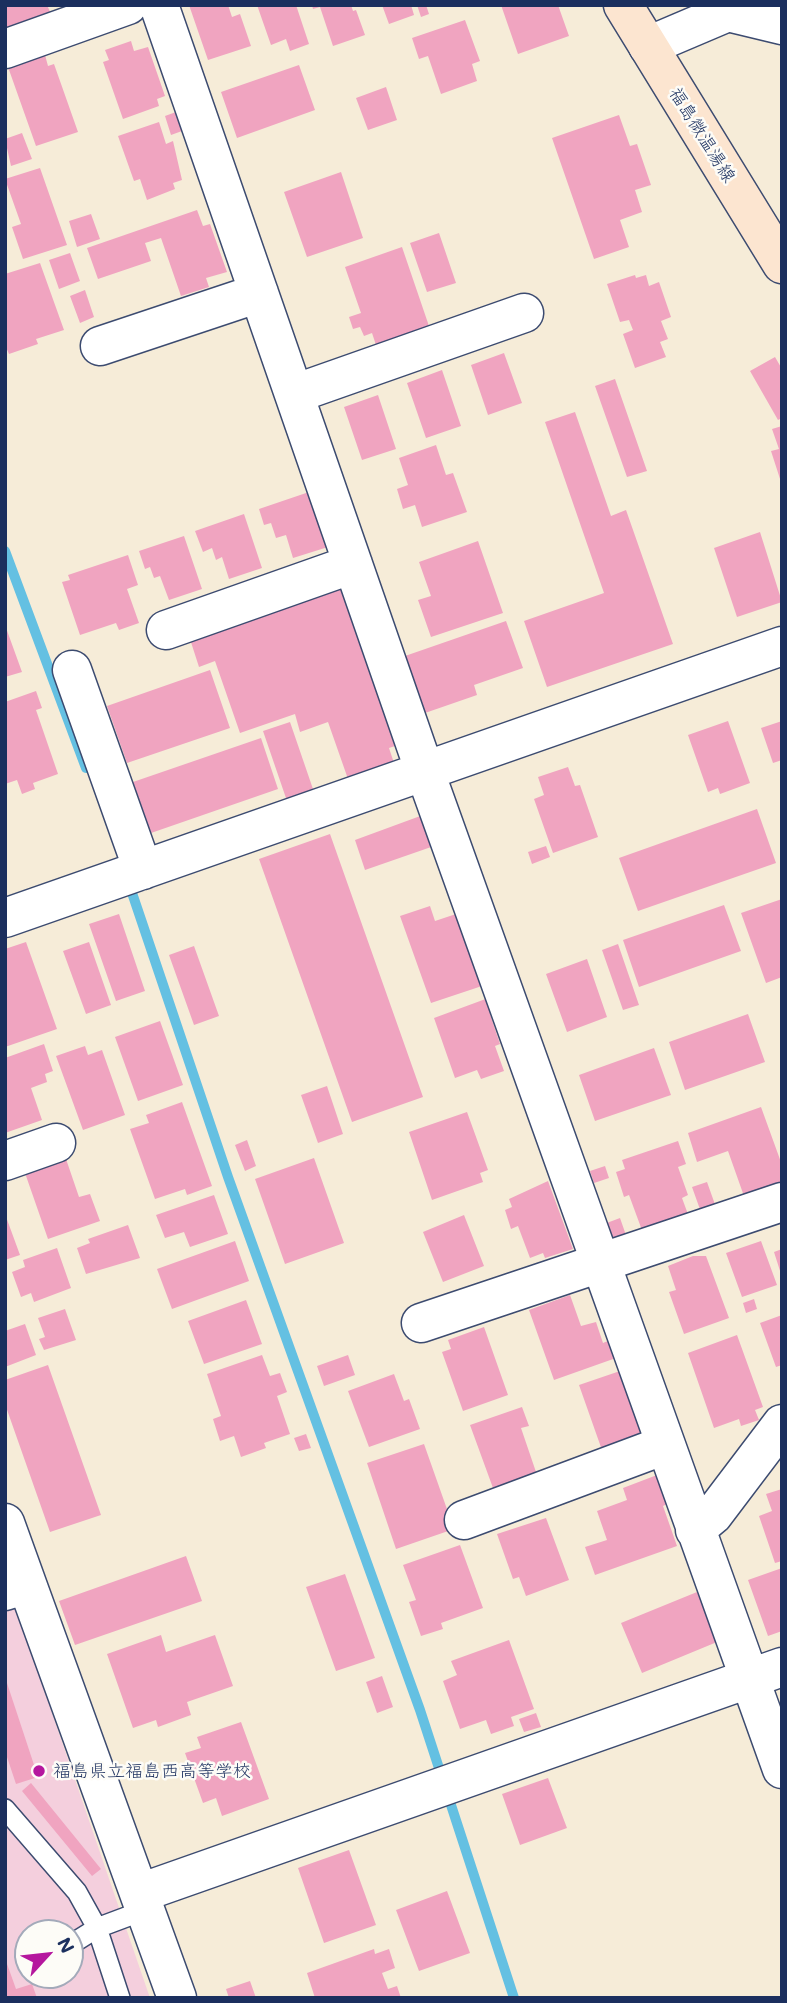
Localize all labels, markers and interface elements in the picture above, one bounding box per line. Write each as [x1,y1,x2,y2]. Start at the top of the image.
street label: 福島微温湯線 [664,83,740,187]
place label: 福島県立福島西高等学校 [53,1760,251,1782]
marker: 福島県立福島西高等学校 [31,1763,47,1779]
north arrow [14,1919,84,1989]
text: N [52,1933,81,1957]

